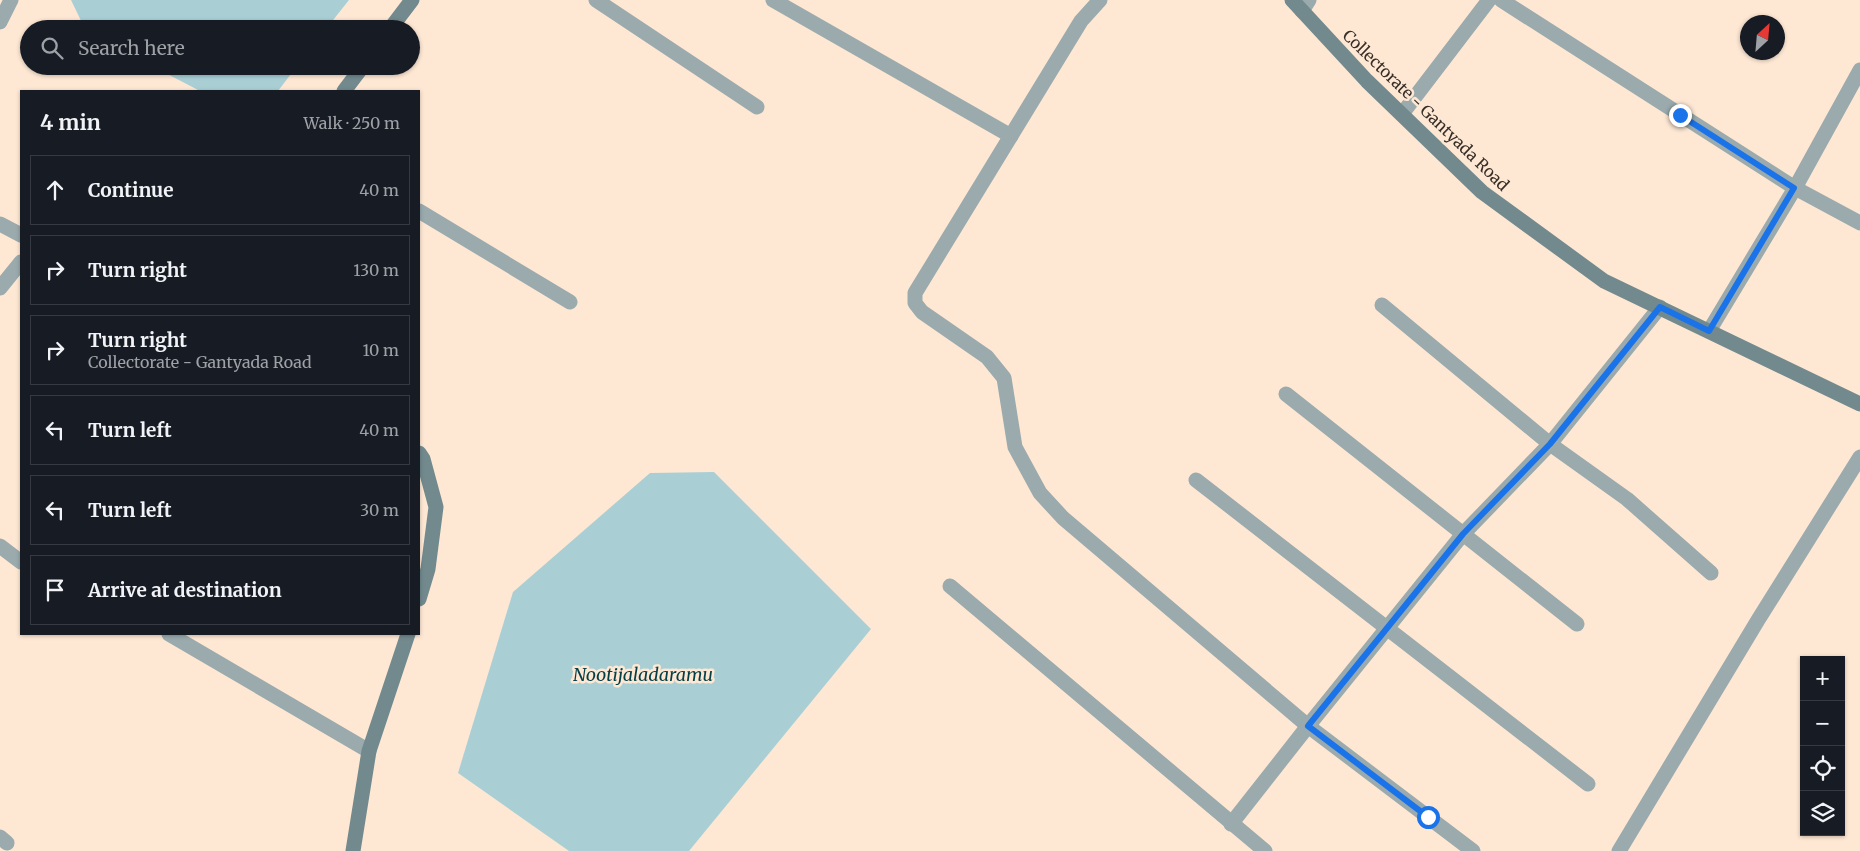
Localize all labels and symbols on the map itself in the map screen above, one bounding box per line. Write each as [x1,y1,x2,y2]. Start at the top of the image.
north arrow [1740,15,1785,60]
street label: Collectorate - Gantyada Road [1339,25,1514,195]
route end [1669,104,1692,127]
water label: Nootijaladaramu [573,663,713,686]
route start [1417,806,1440,829]

